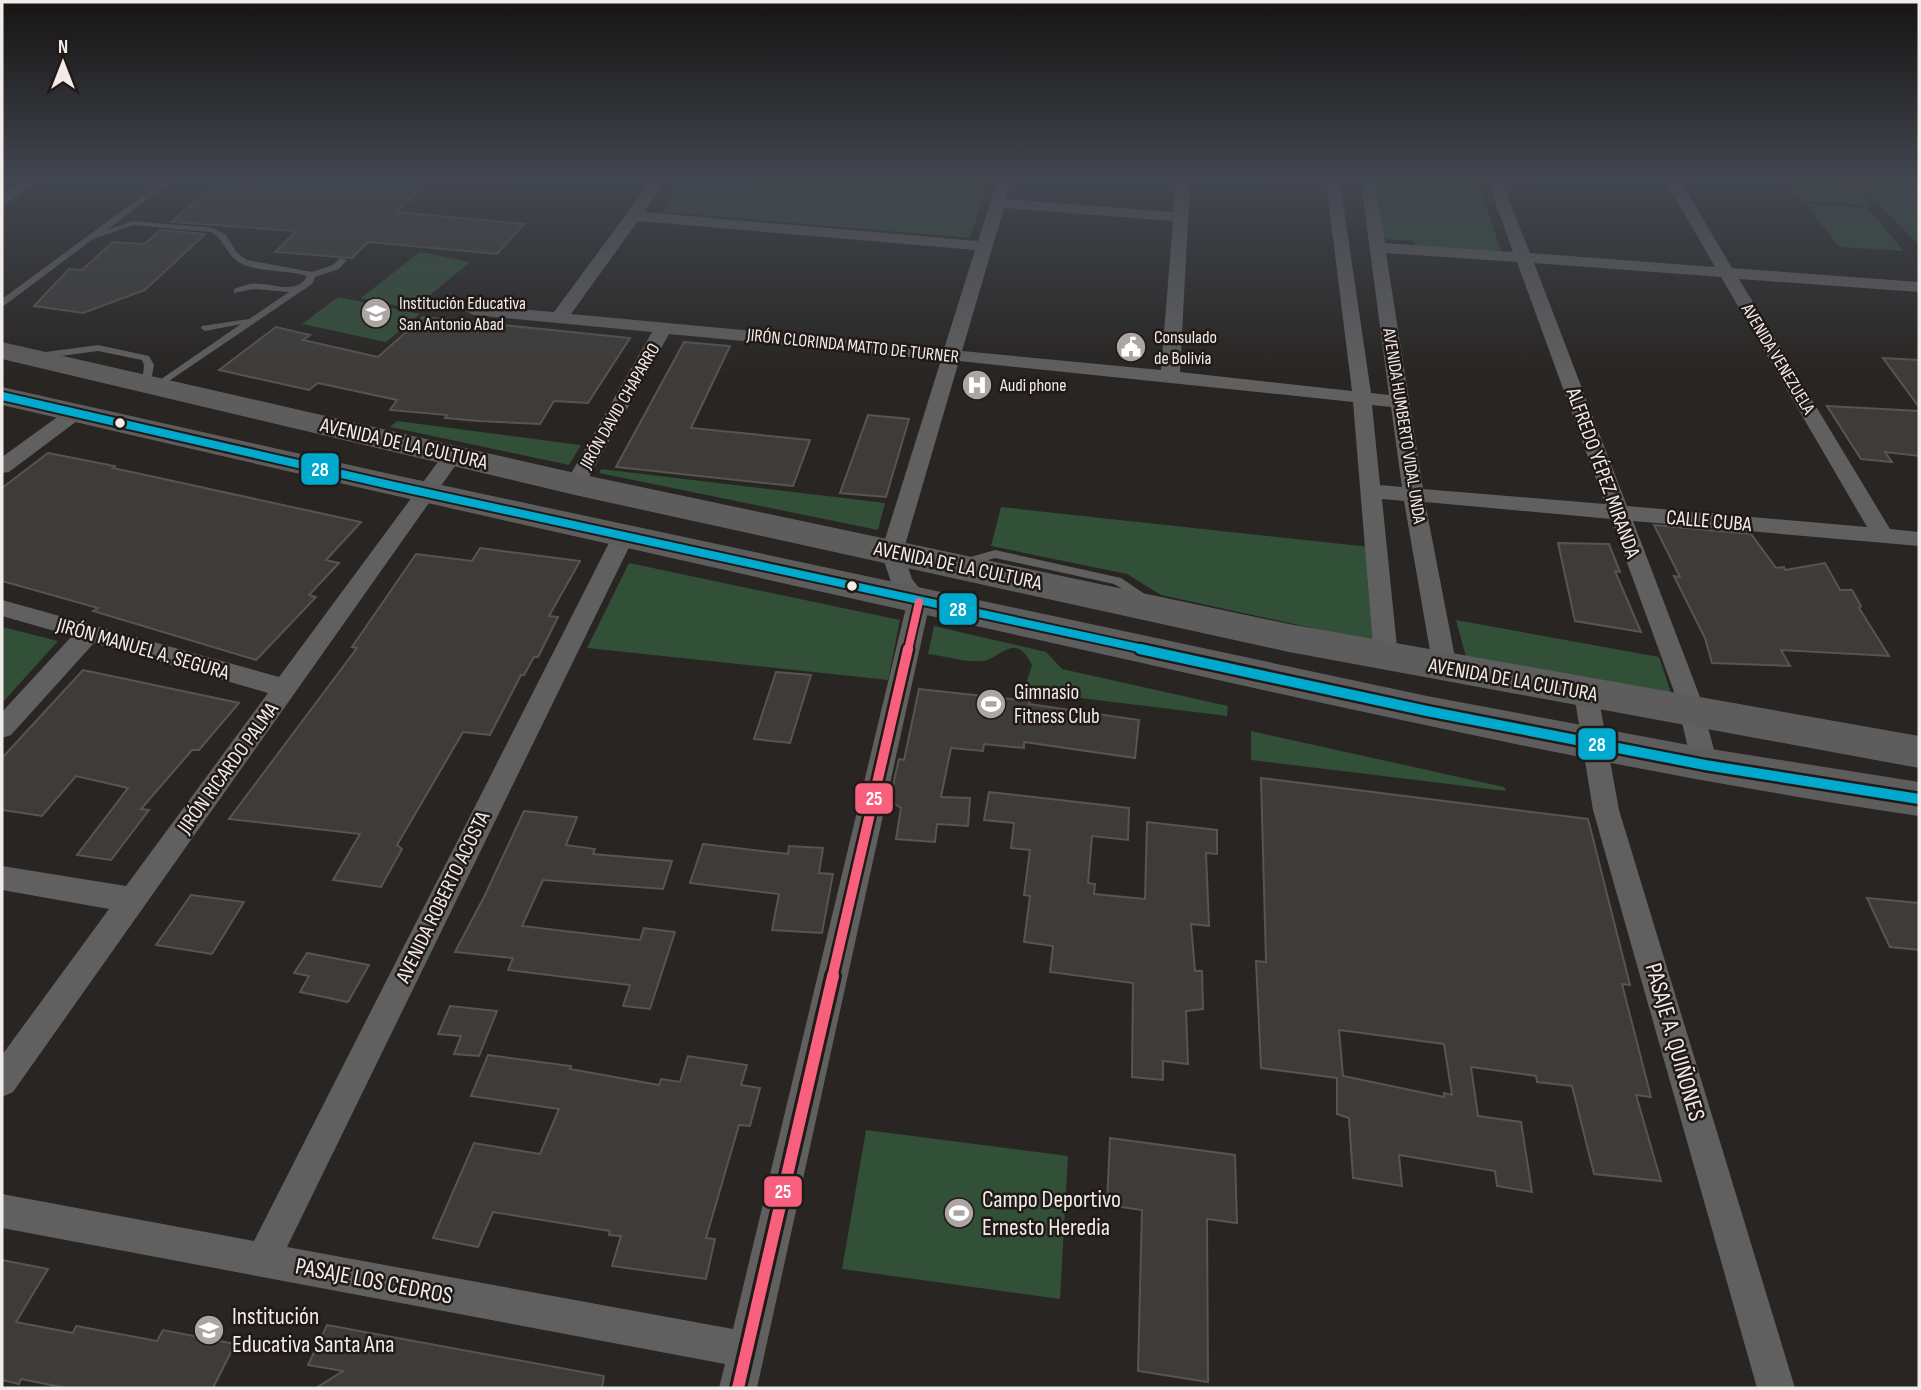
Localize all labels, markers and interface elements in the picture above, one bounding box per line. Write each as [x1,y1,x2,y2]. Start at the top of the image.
north arrow [28,28,98,98]
text: N [58,36,68,59]
place label: Institución Educativa San Antonio Abad [399,293,526,335]
school or university icon: Institución Educativa San Antonio Abad [359,296,393,330]
street label: AVENIDA VENEZUELA [1736,299,1819,418]
street label: JIRÓN CLORINDA MATTO DE TURNER [745,324,960,368]
street label: AVENIDA HUMBERTO VIDAL UNDA [1378,326,1430,526]
place label: Consulado de Bolivia [1154,327,1217,369]
public building icon: Consulado de Bolivia [1114,330,1148,364]
street label: JIRÓN DAVID CHAPARRO [575,339,664,473]
hospital icon: Audi phone [960,368,994,402]
place label: Audi phone [999,375,1067,396]
street label: ALFREDO YÉPEZ MIRANDA [1560,383,1646,563]
street label: AVENIDA DE LA CULTURA [317,412,491,476]
unlabelled marker [113,416,127,430]
line badge: 28 [300,452,340,486]
text: 28 [311,459,329,482]
street label: CALLE CUBA [1665,505,1754,537]
street label: AVENIDA DE LA CULTURA [871,536,1045,596]
unlabelled marker [845,579,859,593]
line badge: 28 [938,592,978,626]
text: 28 [949,599,967,622]
street label: JIRÓN MANUEL A. SEGURA [53,612,233,686]
street label: AVENIDA DE LA CULTURA [1426,653,1600,707]
place label: Gimnasio Fitness Club [1014,680,1100,729]
sports icon: Gimnasio Fitness Club [974,687,1008,721]
street label: JIRÓN RICARDO PALMA [171,697,285,839]
line badge: 28 [1577,727,1617,761]
text: 28 [1588,734,1606,757]
line badge: 25 [854,782,894,815]
text: 25 [866,788,882,811]
street label: AVENIDA ROBERTO ACOSTA [390,806,496,988]
street label: PASAJE A. QUIÑONES [1639,960,1711,1124]
line badge: 25 [763,1175,803,1208]
text: 25 [775,1181,791,1204]
place label: Campo Deportivo Ernesto Heredia [982,1185,1121,1242]
sports icon: Campo Deportivo Ernesto Heredia [942,1196,976,1230]
street label: PASAJE LOS CEDROS [293,1252,455,1310]
place label: Institución Educativa Santa Ana [232,1302,395,1359]
school or university icon: Institución Educativa Santa Ana [192,1313,226,1347]

